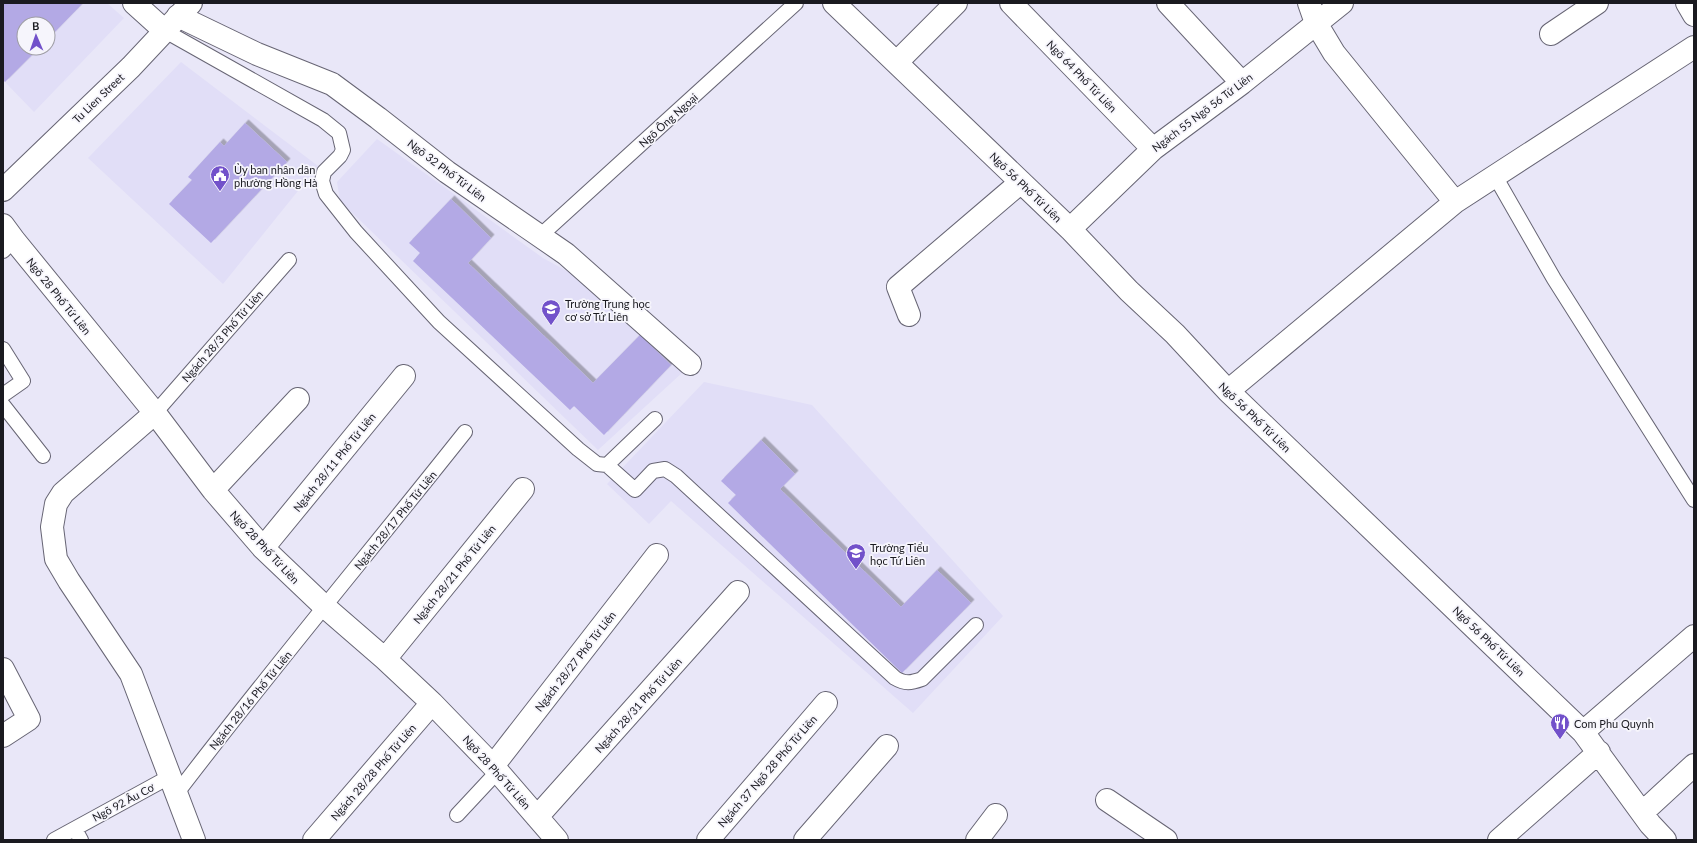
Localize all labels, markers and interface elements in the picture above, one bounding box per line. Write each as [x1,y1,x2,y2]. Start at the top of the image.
north arrow [16,16,56,56]
text: B [32,19,39,32]
street label: Ngõ 64 Phố Tứ Liên [1044,37,1120,115]
street label: Tu Lien Street [70,70,126,126]
street label: Ngách 55 Ngõ 56 Tứ Liên [1149,70,1255,154]
street label: Ngõ Ông Ngoại [636,90,700,150]
street label: Ngõ 32 Phố Tứ Liên [405,136,489,204]
street label: Ngõ 56 Phố Tứ Liên [987,149,1065,225]
place label: Ủy ban nhân dân phường Hồng Hà [234,163,317,189]
public building icon: Ủy ban nhân dân phường Hồng Hà [209,164,231,192]
street label: Ngõ 28 Phố Tứ Liên [24,255,94,337]
street label: Ngách 28/3 Phố Tứ Liên [179,288,265,384]
place label: Trường Trung học cơ sở Tứ Liên [565,297,650,323]
school or university icon: Trường Trung học cơ sở Tứ Liên [540,298,562,326]
street label: Ngõ 56 Phố Tứ Liên [1216,379,1294,455]
street label: Ngách 28/11 Phố Tứ Liên [290,410,378,514]
street label: Ngách 28/17 Phố Tứ Liên [351,468,439,572]
street label: Ngõ 28 Phố Tứ Liên [228,508,302,586]
street label: Ngách 28/21 Phố Tứ Liên [410,522,498,626]
place label: Trường Tiểu học Tứ Liên [870,541,928,567]
school or university icon: Trường Tiểu học Tứ Liên [845,542,867,570]
street label: Ngõ 56 Phố Tứ Liên [1450,603,1528,679]
street label: Ngách 28/27 Phố Tứ Liên [532,608,618,714]
street label: Ngách 28/16 Phố Tứ Liên [206,648,294,752]
street label: Ngách 28/31 Phố Tứ Liên [592,655,684,755]
street label: Ngách 37 Ngõ 28 Phố Tứ Liên [715,712,819,830]
restaurant icon: Com Phu Quynh [1549,712,1571,740]
place label: Com Phu Quynh [1574,717,1654,730]
street label: Ngách 28/28 Phố Tứ Liên [328,721,418,823]
street label: Ngõ 28 Phố Tứ Liên [460,732,534,812]
street label: Ngõ 92 Âu Cơ [90,780,156,824]

